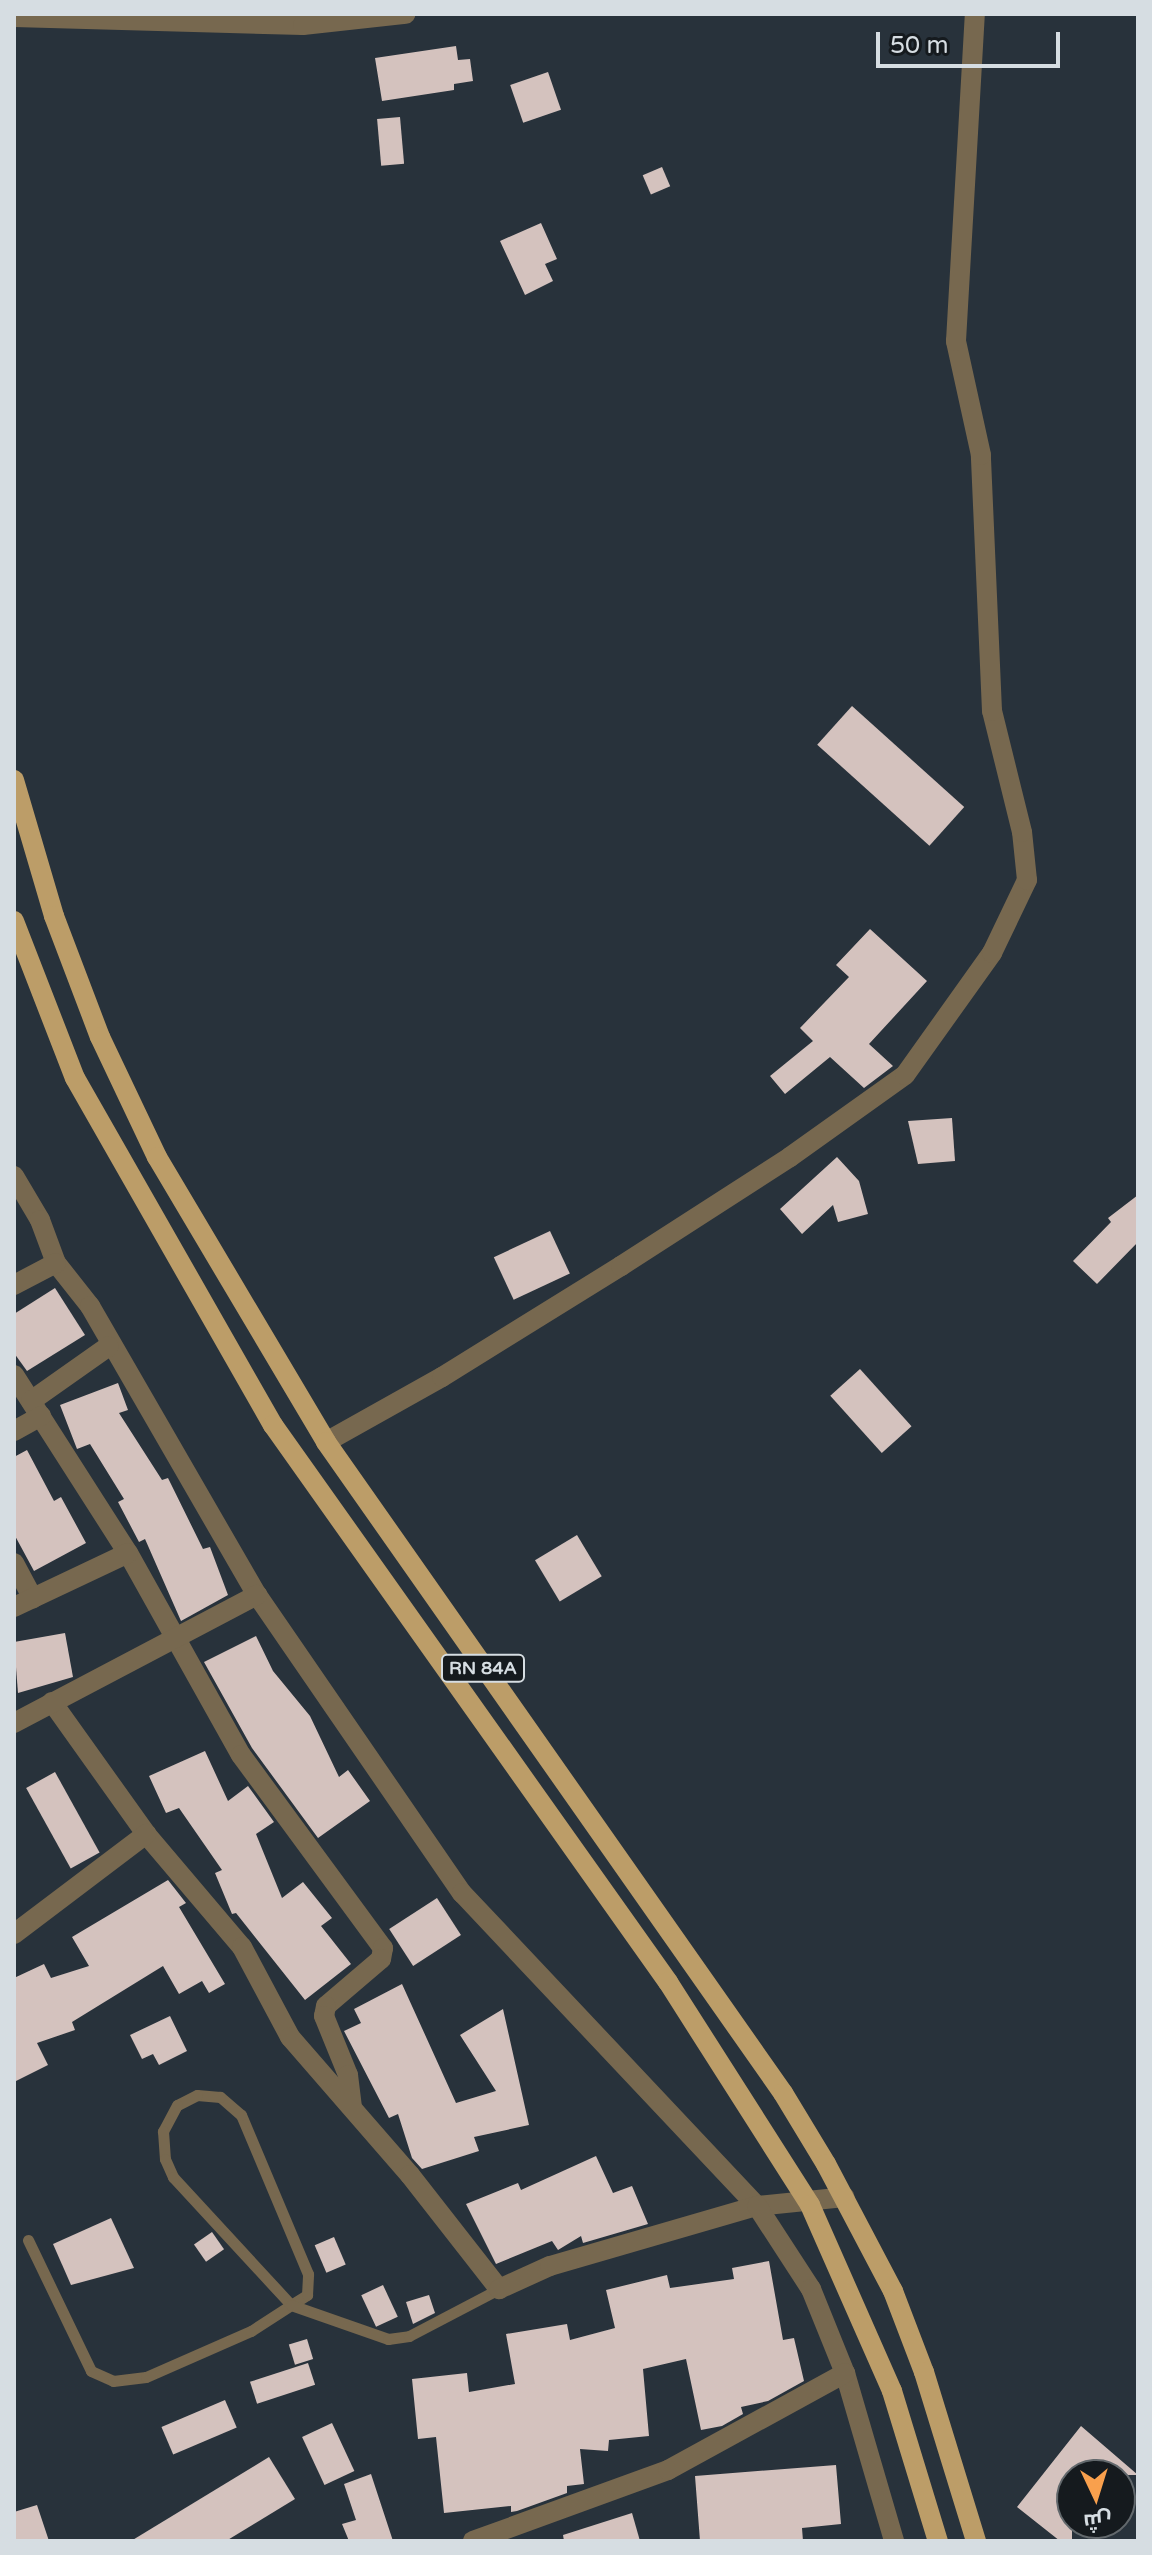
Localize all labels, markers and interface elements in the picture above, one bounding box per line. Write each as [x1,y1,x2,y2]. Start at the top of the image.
scale bar [880,16,1064,66]
text: 50 m [890,31,948,60]
road number: RN 84A [441,1654,525,1682]
north arrow [1056,2459,1136,2539]
text: ش [1083,2507,1113,2535]

